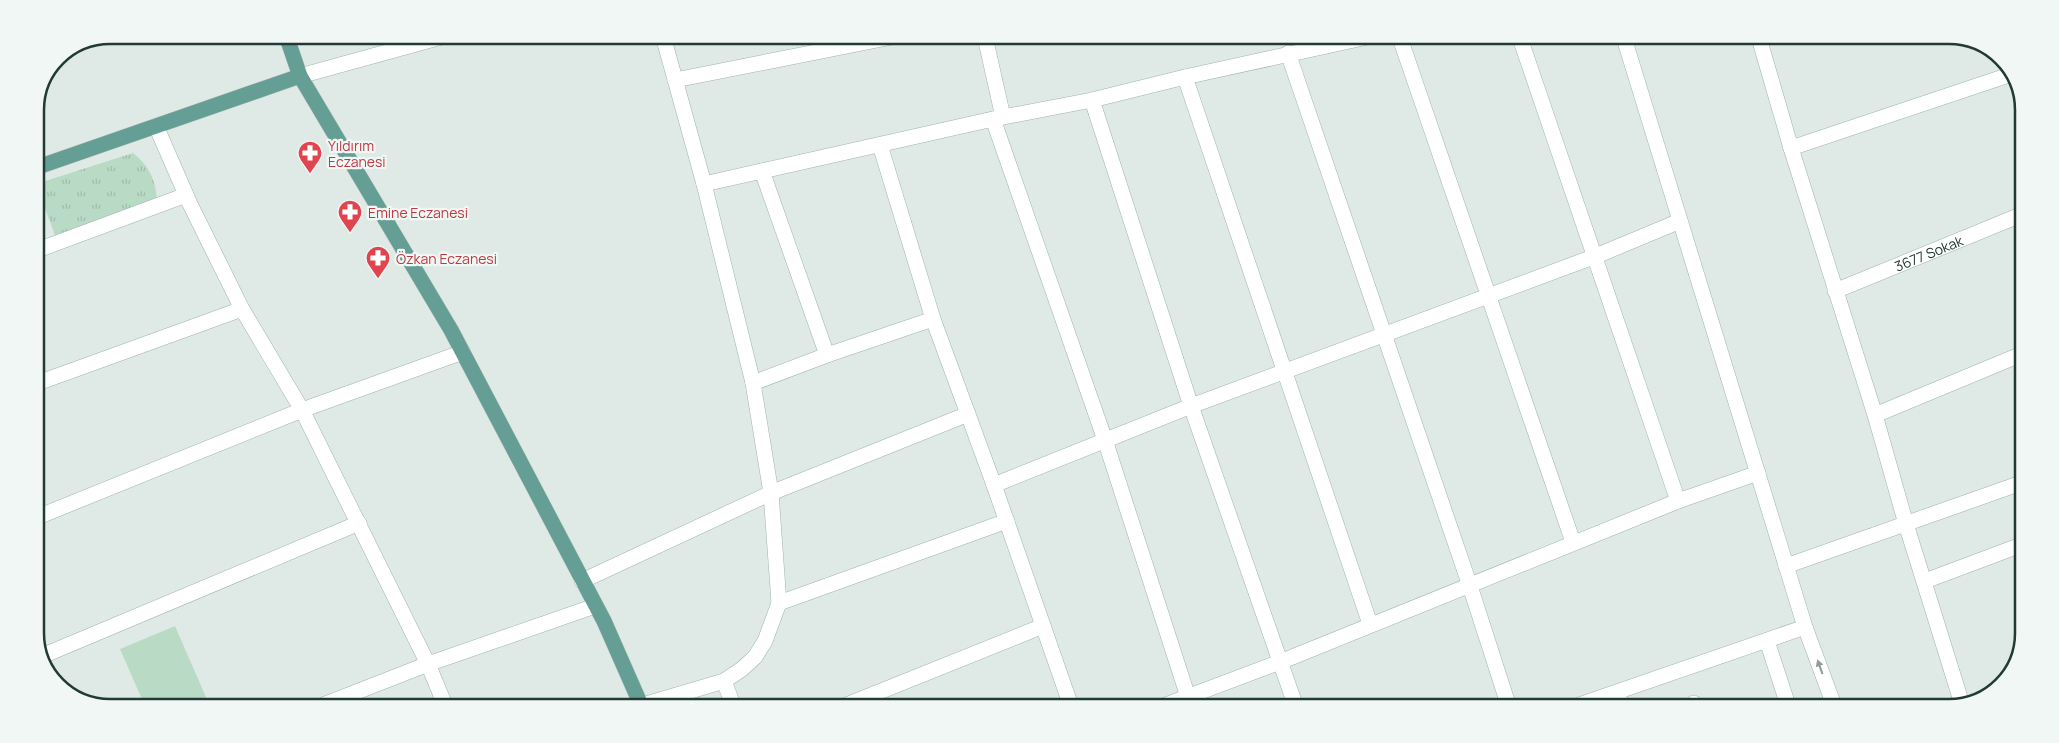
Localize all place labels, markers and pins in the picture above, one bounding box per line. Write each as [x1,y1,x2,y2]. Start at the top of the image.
place label: Yıldırım Eczanesi [328,136,386,171]
pharmacy icon: Yıldırım Eczanesi [297,140,323,174]
pharmacy icon: Emine Eczanesi [337,199,363,233]
place label: Emine Eczanesi [368,203,468,222]
pharmacy icon: Özkan Eczanesi [365,245,391,279]
place label: Özkan Eczanesi [396,249,497,268]

